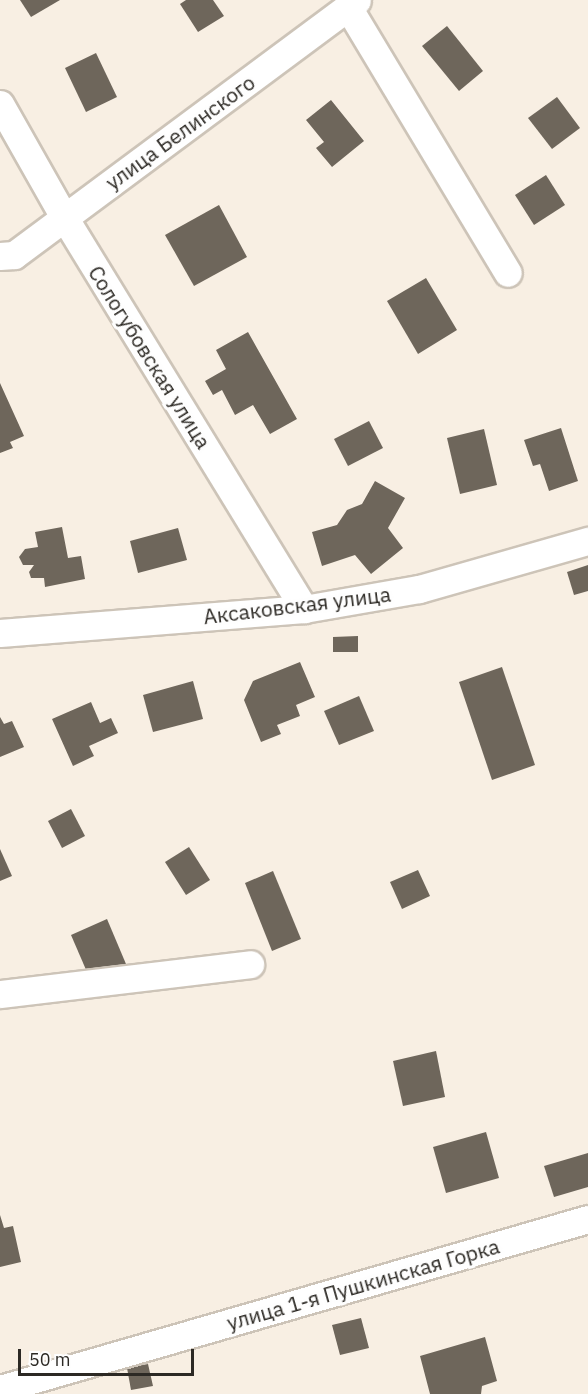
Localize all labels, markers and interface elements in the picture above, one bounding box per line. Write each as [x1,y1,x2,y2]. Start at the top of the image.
street label: улица Белинского [100,69,260,195]
street label: Сологубовская улица [83,261,217,453]
street label: Аксаковская улица [202,581,392,629]
street label: улица 1-я Пушкинская Горка [224,1233,502,1335]
scale bar [21,1337,196,1375]
text: 50 m [29,1348,71,1371]

